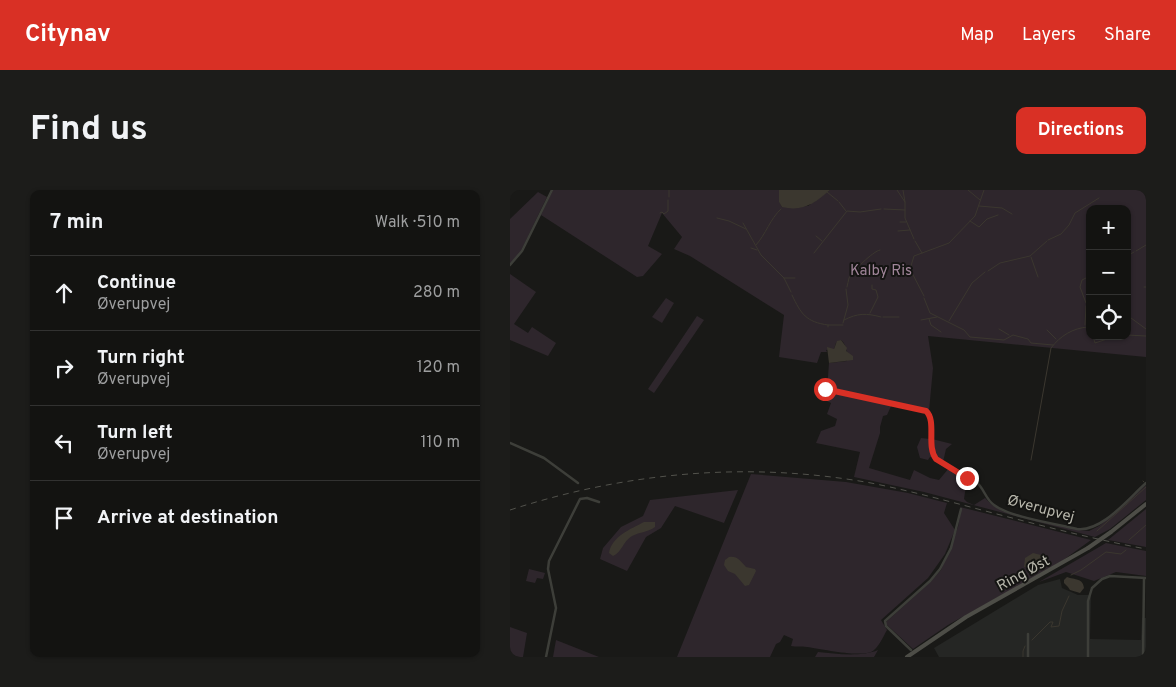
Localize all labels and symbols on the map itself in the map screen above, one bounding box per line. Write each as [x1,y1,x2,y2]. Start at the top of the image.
park label: Kalby Ris [850,262,912,281]
route start [814,378,837,401]
route end [956,467,979,490]
street label: Øverupvej [1005,491,1076,528]
street label: Ring Øst [994,552,1053,597]

